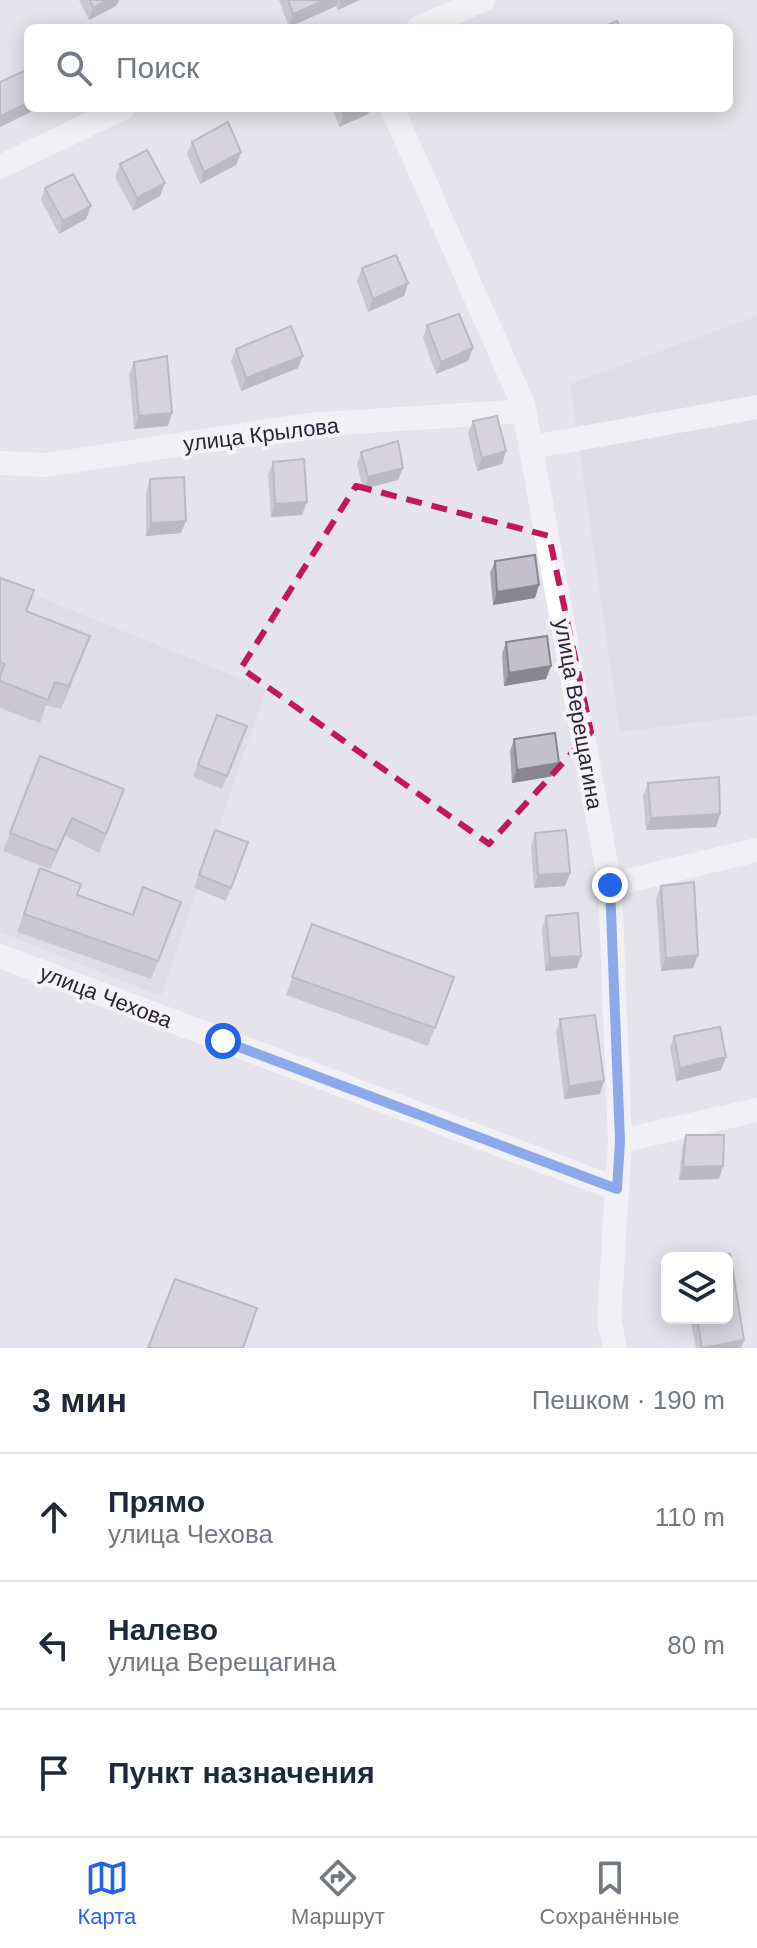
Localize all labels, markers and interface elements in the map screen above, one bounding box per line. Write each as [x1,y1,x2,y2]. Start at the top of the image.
search box [24,24,733,112]
icon: search [52,46,96,90]
text: Поиск [116,51,199,84]
street label: улица Крылова [182,412,341,456]
street label: улица Верещагина [549,617,608,812]
route end [592,867,628,903]
street label: улица Чехова [36,960,176,1033]
route start [205,1023,241,1059]
map controls [661,1252,733,1324]
button: layers [661,1252,733,1324]
text: 3 мин [32,1381,127,1419]
text: Пешком · 190 m [532,1385,725,1415]
text: Прямо [108,1485,205,1518]
icon: ahead [32,1495,76,1539]
text: 110 m [655,1502,725,1532]
text: улица Чехова [108,1519,273,1549]
text: Налево [108,1613,218,1646]
icon: left [32,1623,76,1667]
text: 80 m [667,1630,725,1660]
text: улица Верещагина [108,1647,336,1677]
icon: arrive [32,1751,76,1795]
text: Пункт назначения [108,1756,375,1789]
tab: Карта [77,1856,136,1930]
tab: Маршрут [291,1856,385,1930]
tab: Сохранённые [540,1856,680,1930]

